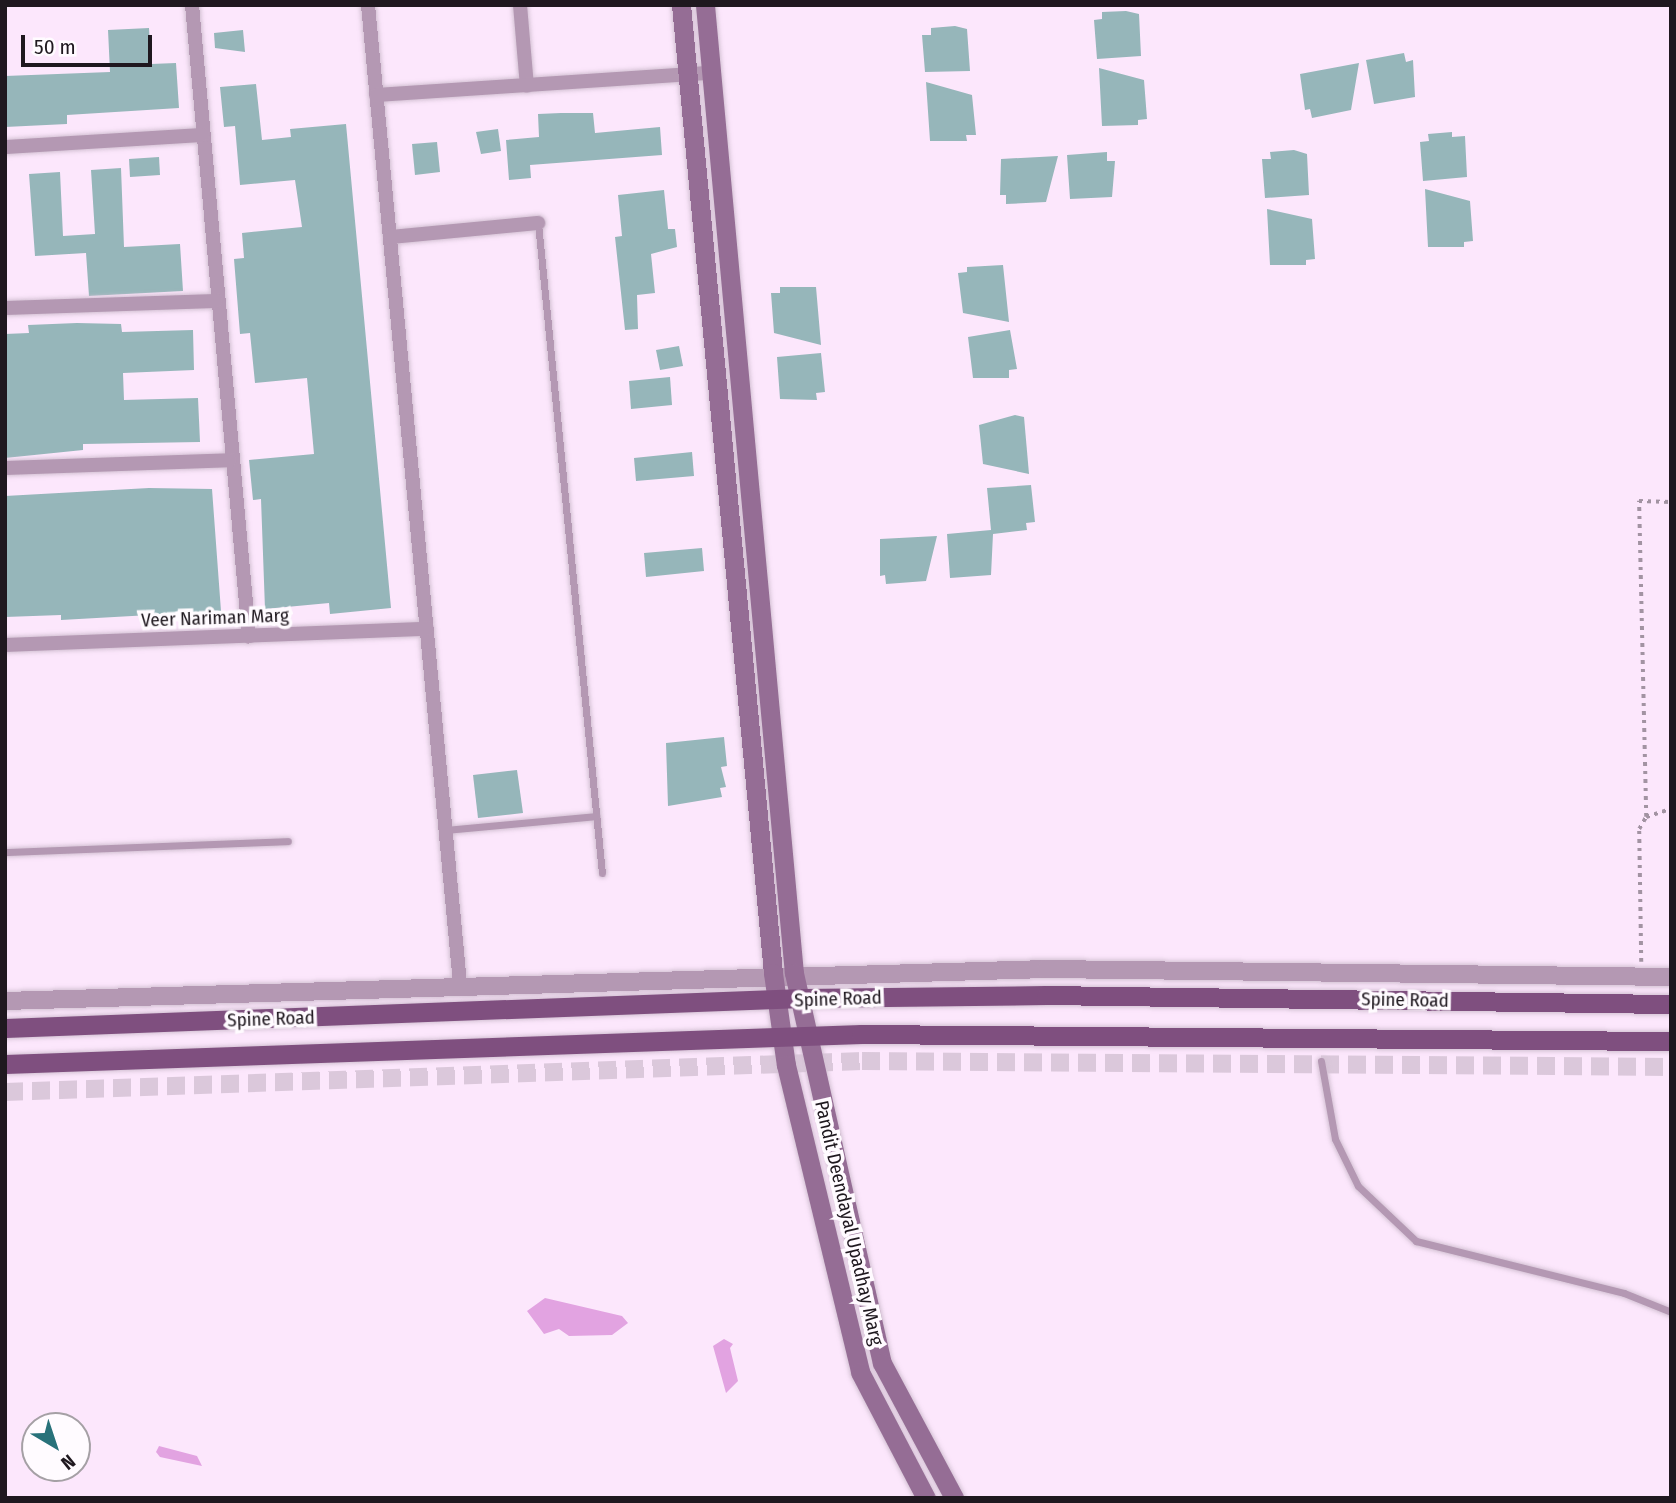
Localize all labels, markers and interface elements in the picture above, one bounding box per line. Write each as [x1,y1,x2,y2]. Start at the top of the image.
scale bar [24,21,156,65]
text: 50 m [34,34,76,60]
street label: Veer Nariman Marg [141,604,289,632]
street label: Spine Road [794,986,882,1012]
street label: Spine Road [1361,988,1449,1012]
street label: Spine Road [227,1006,315,1032]
street label: Pandit Deendayal Upadhay Marg [810,1098,888,1348]
north arrow [21,1412,91,1482]
text: N [57,1450,80,1475]

